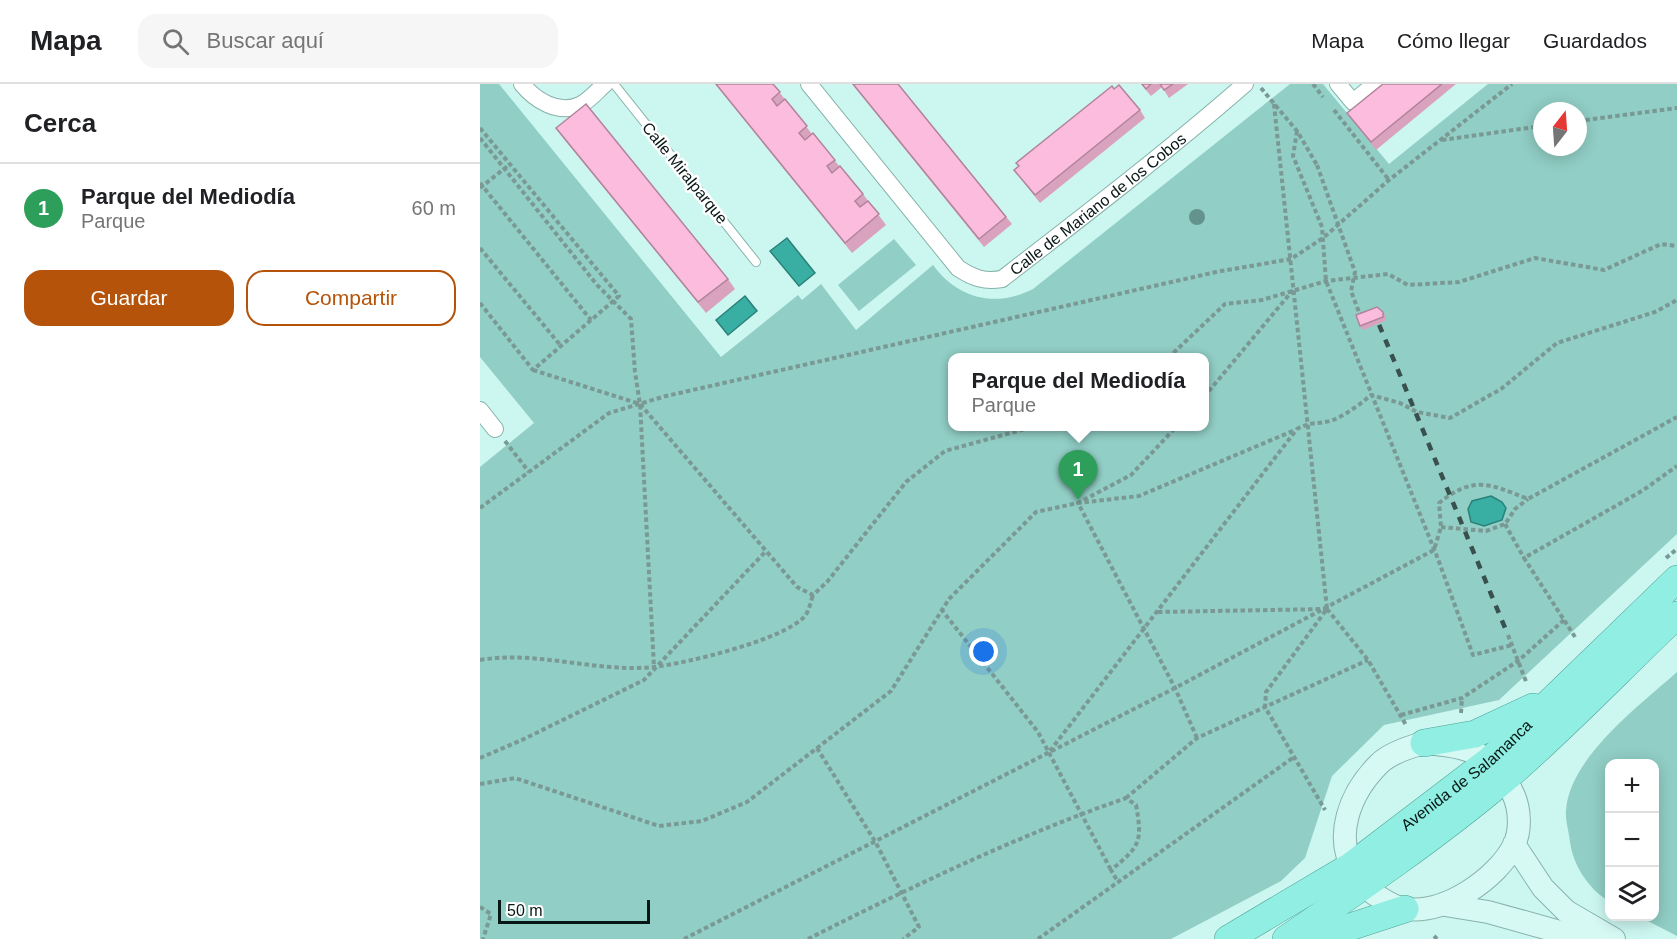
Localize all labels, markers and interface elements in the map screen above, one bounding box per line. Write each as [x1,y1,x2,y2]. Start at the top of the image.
search box [138,14,558,68]
text: Mapa [30,25,102,56]
icon: search [159,25,192,58]
text: Buscar aquí [207,28,324,53]
text: Mapa [1311,29,1364,52]
text: Cómo llegar [1397,29,1510,52]
text: Guardados [1543,29,1647,52]
north arrow [1533,102,1587,156]
text: Cerca [24,108,96,138]
street label: Calle Miralparque [639,119,731,227]
street label: Calle de Mariano de los Cobos [1006,129,1189,278]
text: Parque del Mediodía [81,184,295,209]
text: 1 [38,197,49,219]
text: 60 m [412,197,456,219]
text: Parque [81,210,146,232]
button: Guardar [24,270,234,326]
button: Compartir [246,270,456,326]
popup [948,353,1209,431]
text: Parque del Mediodía [972,368,1185,393]
text: Parque [972,394,1036,416]
pin: 1 [1058,450,1098,500]
your location [969,637,998,666]
street label: Avenida de Salamanca [1397,716,1535,833]
map controls [1605,759,1659,921]
button: + [1605,759,1659,813]
button: − [1605,813,1659,867]
button: layers [1605,867,1659,921]
scale bar [498,897,650,924]
text: 50 m [507,902,543,919]

